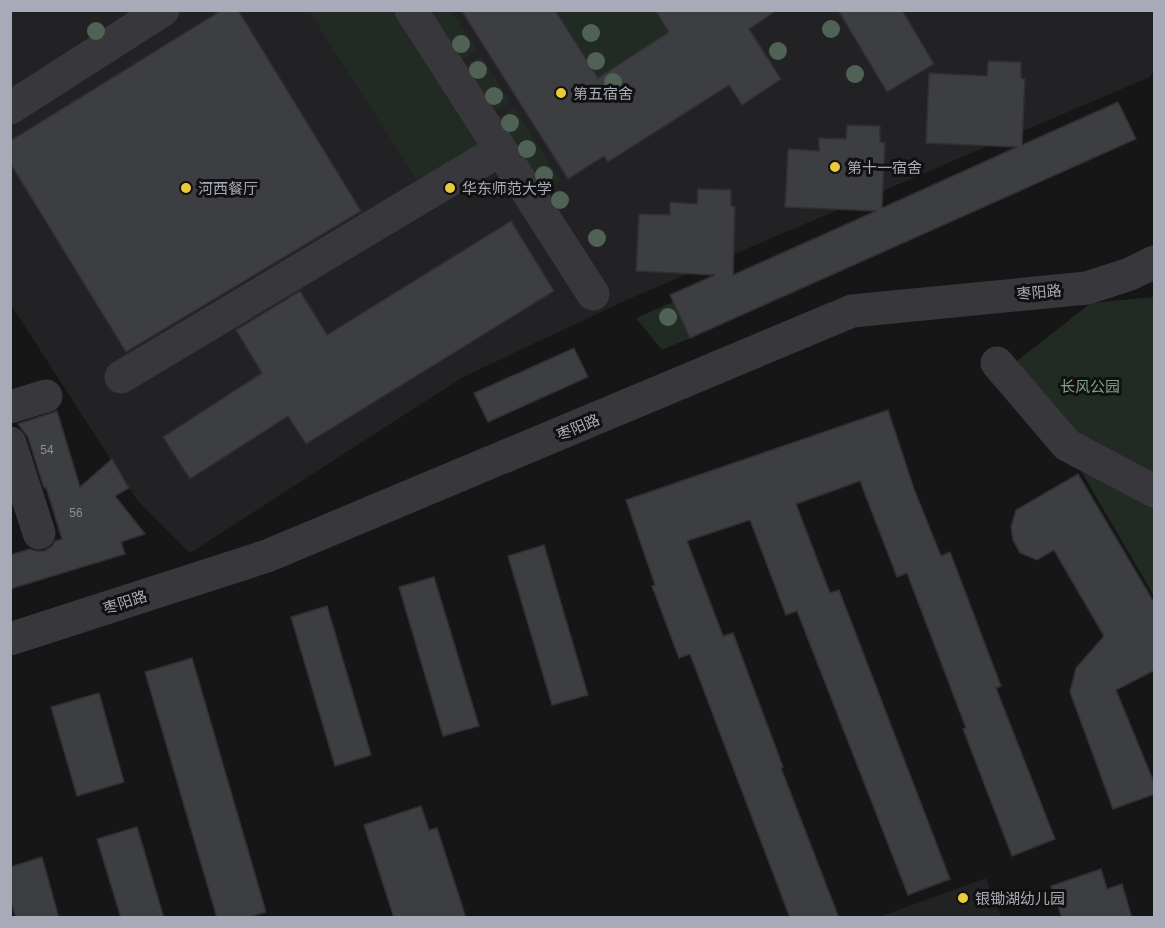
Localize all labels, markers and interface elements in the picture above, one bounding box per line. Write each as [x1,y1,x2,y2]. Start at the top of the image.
place label: 第五宿舍 [573,85,633,102]
marker: 第五宿舍 [554,86,568,100]
place label: 第十一宿舍 [847,159,922,176]
marker: 第十一宿舍 [828,160,842,174]
place label: 河西餐厅 [198,180,258,197]
place label: 华东师范大学 [462,180,552,197]
marker: 河西餐厅 [179,181,193,195]
marker: 华东师范大学 [443,181,457,195]
street label: 枣阳路 [1016,282,1062,302]
park label: 长风公园 [1060,378,1120,395]
street label: 枣阳路 [554,410,602,444]
house number: 54 [40,443,54,457]
house number: 56 [69,506,83,520]
street label: 枣阳路 [101,587,149,617]
place label: 银锄湖幼儿园 [975,890,1065,907]
marker: 银锄湖幼儿园 [956,891,970,905]

